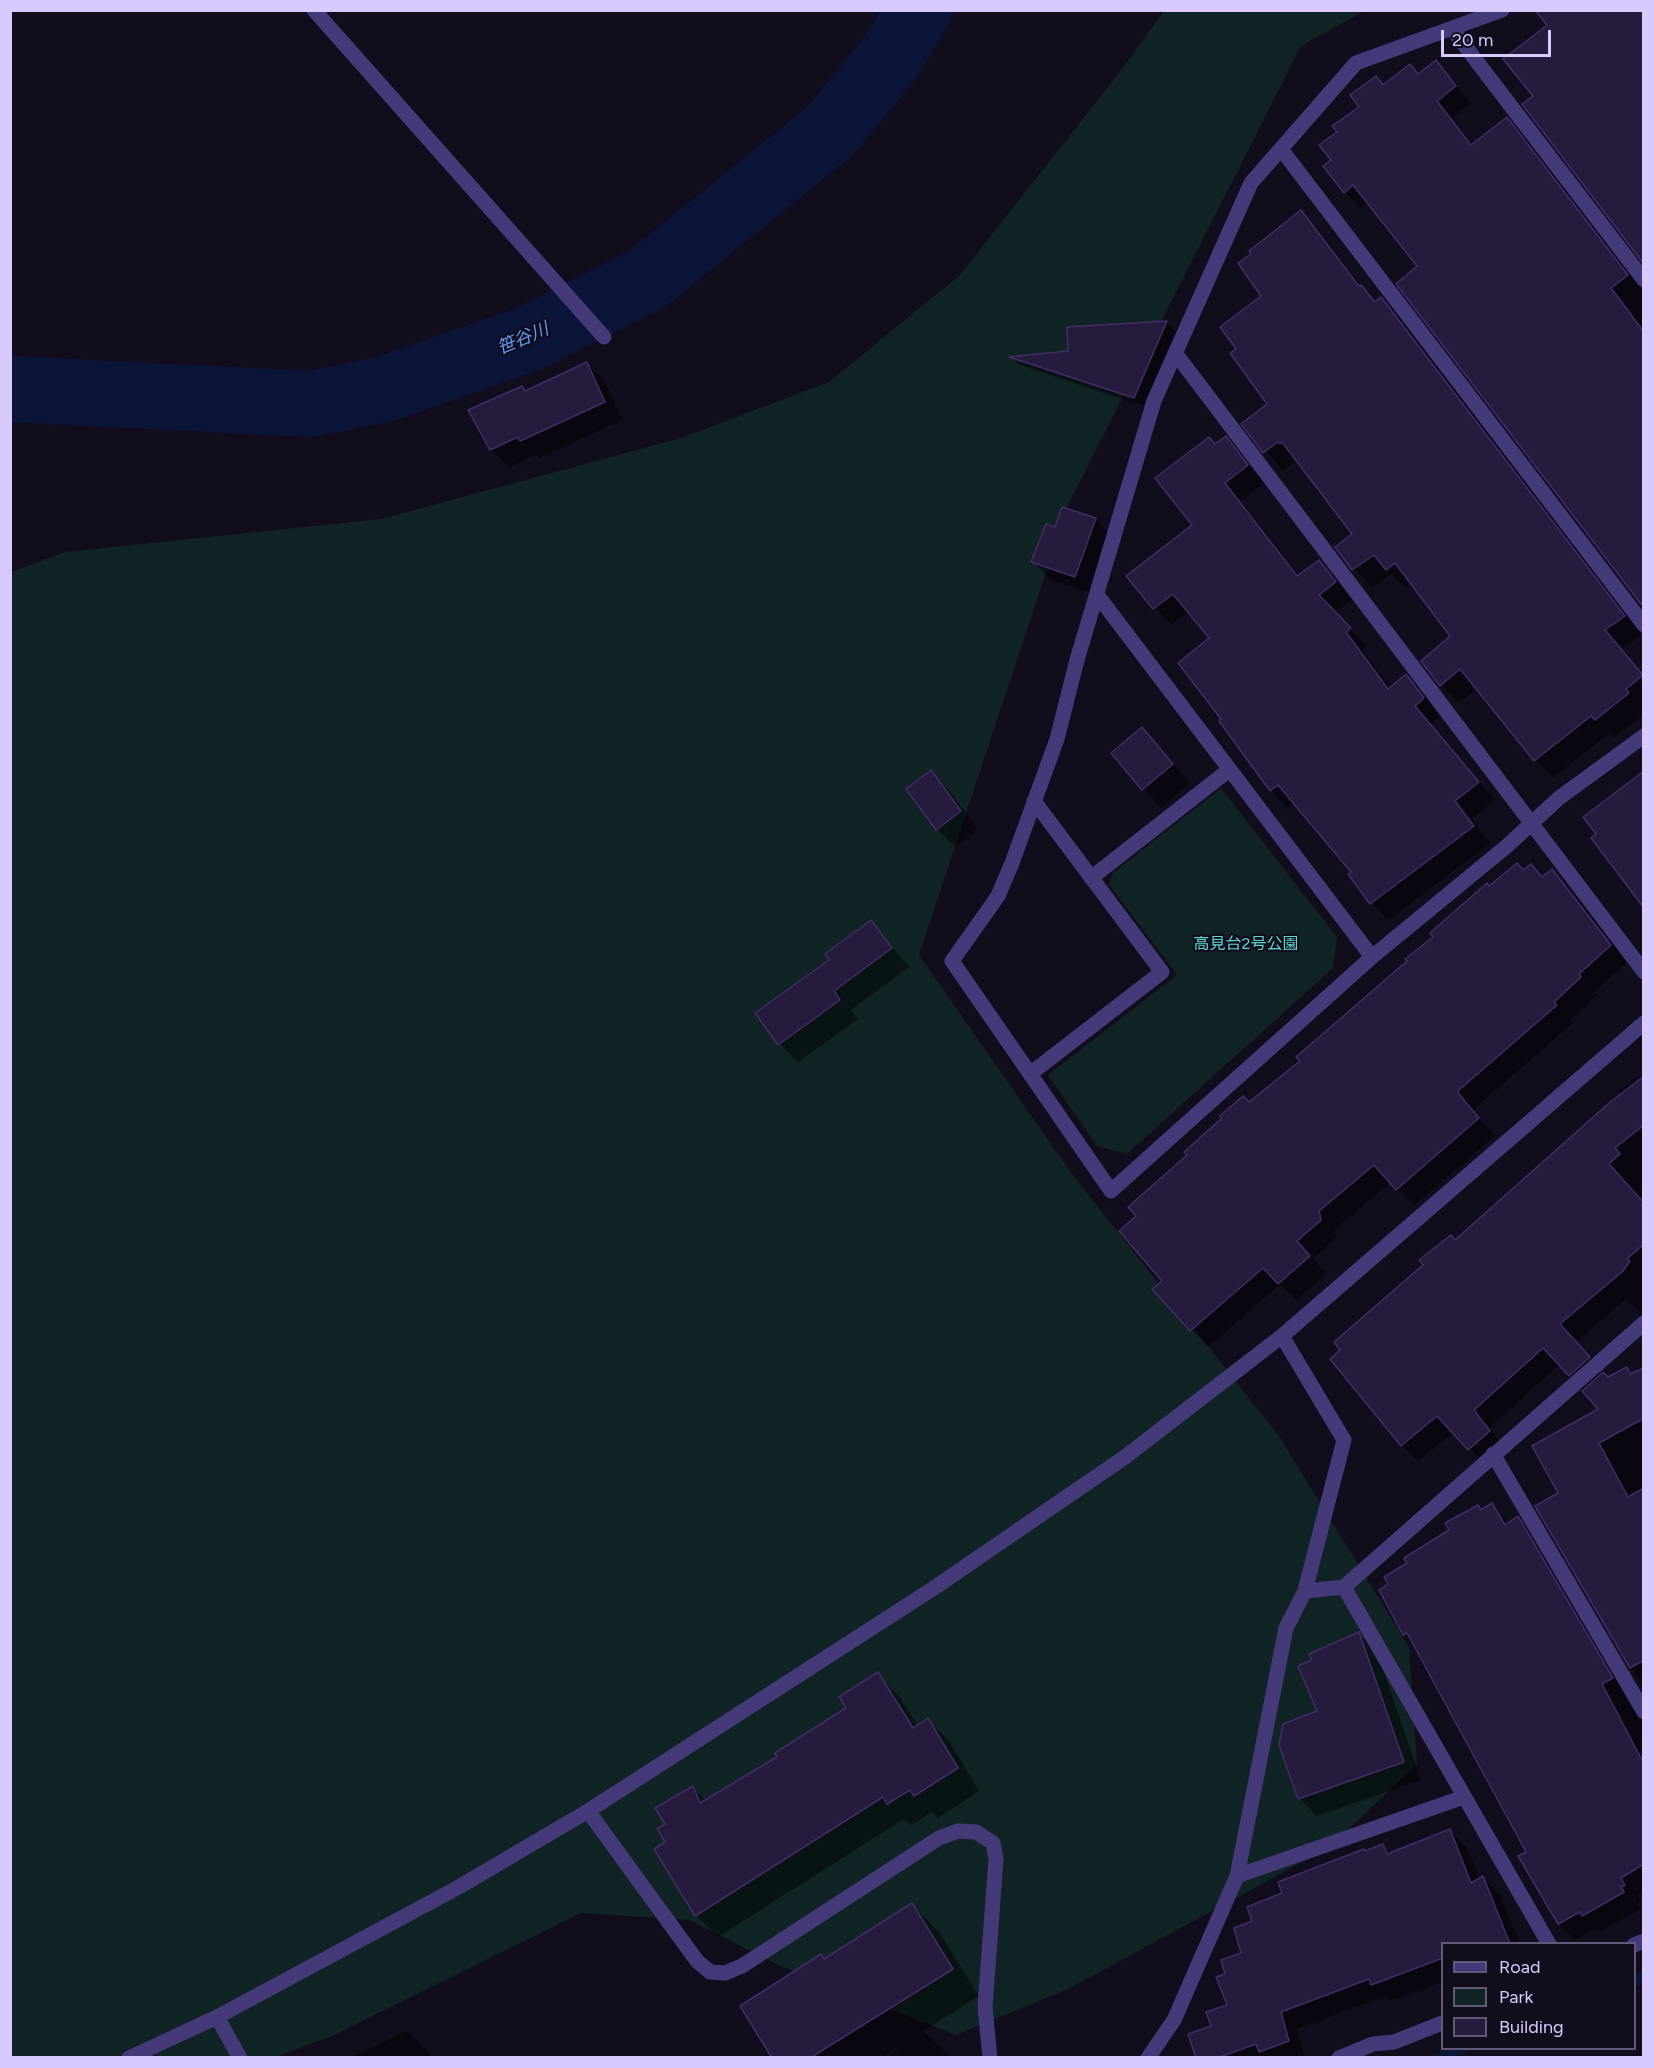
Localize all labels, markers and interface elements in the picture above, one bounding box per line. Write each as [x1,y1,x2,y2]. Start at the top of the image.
scale bar [1444,18,1554,56]
text: 20 m [1452,29,1493,51]
water label: 笹谷川 [494,319,552,359]
park label: 高見台2号公園 [1194,934,1298,954]
legend [1441,1942,1636,2050]
text: Road [1499,1956,1540,1978]
text: Park [1499,1986,1533,2008]
text: Building [1499,2016,1564,2038]

